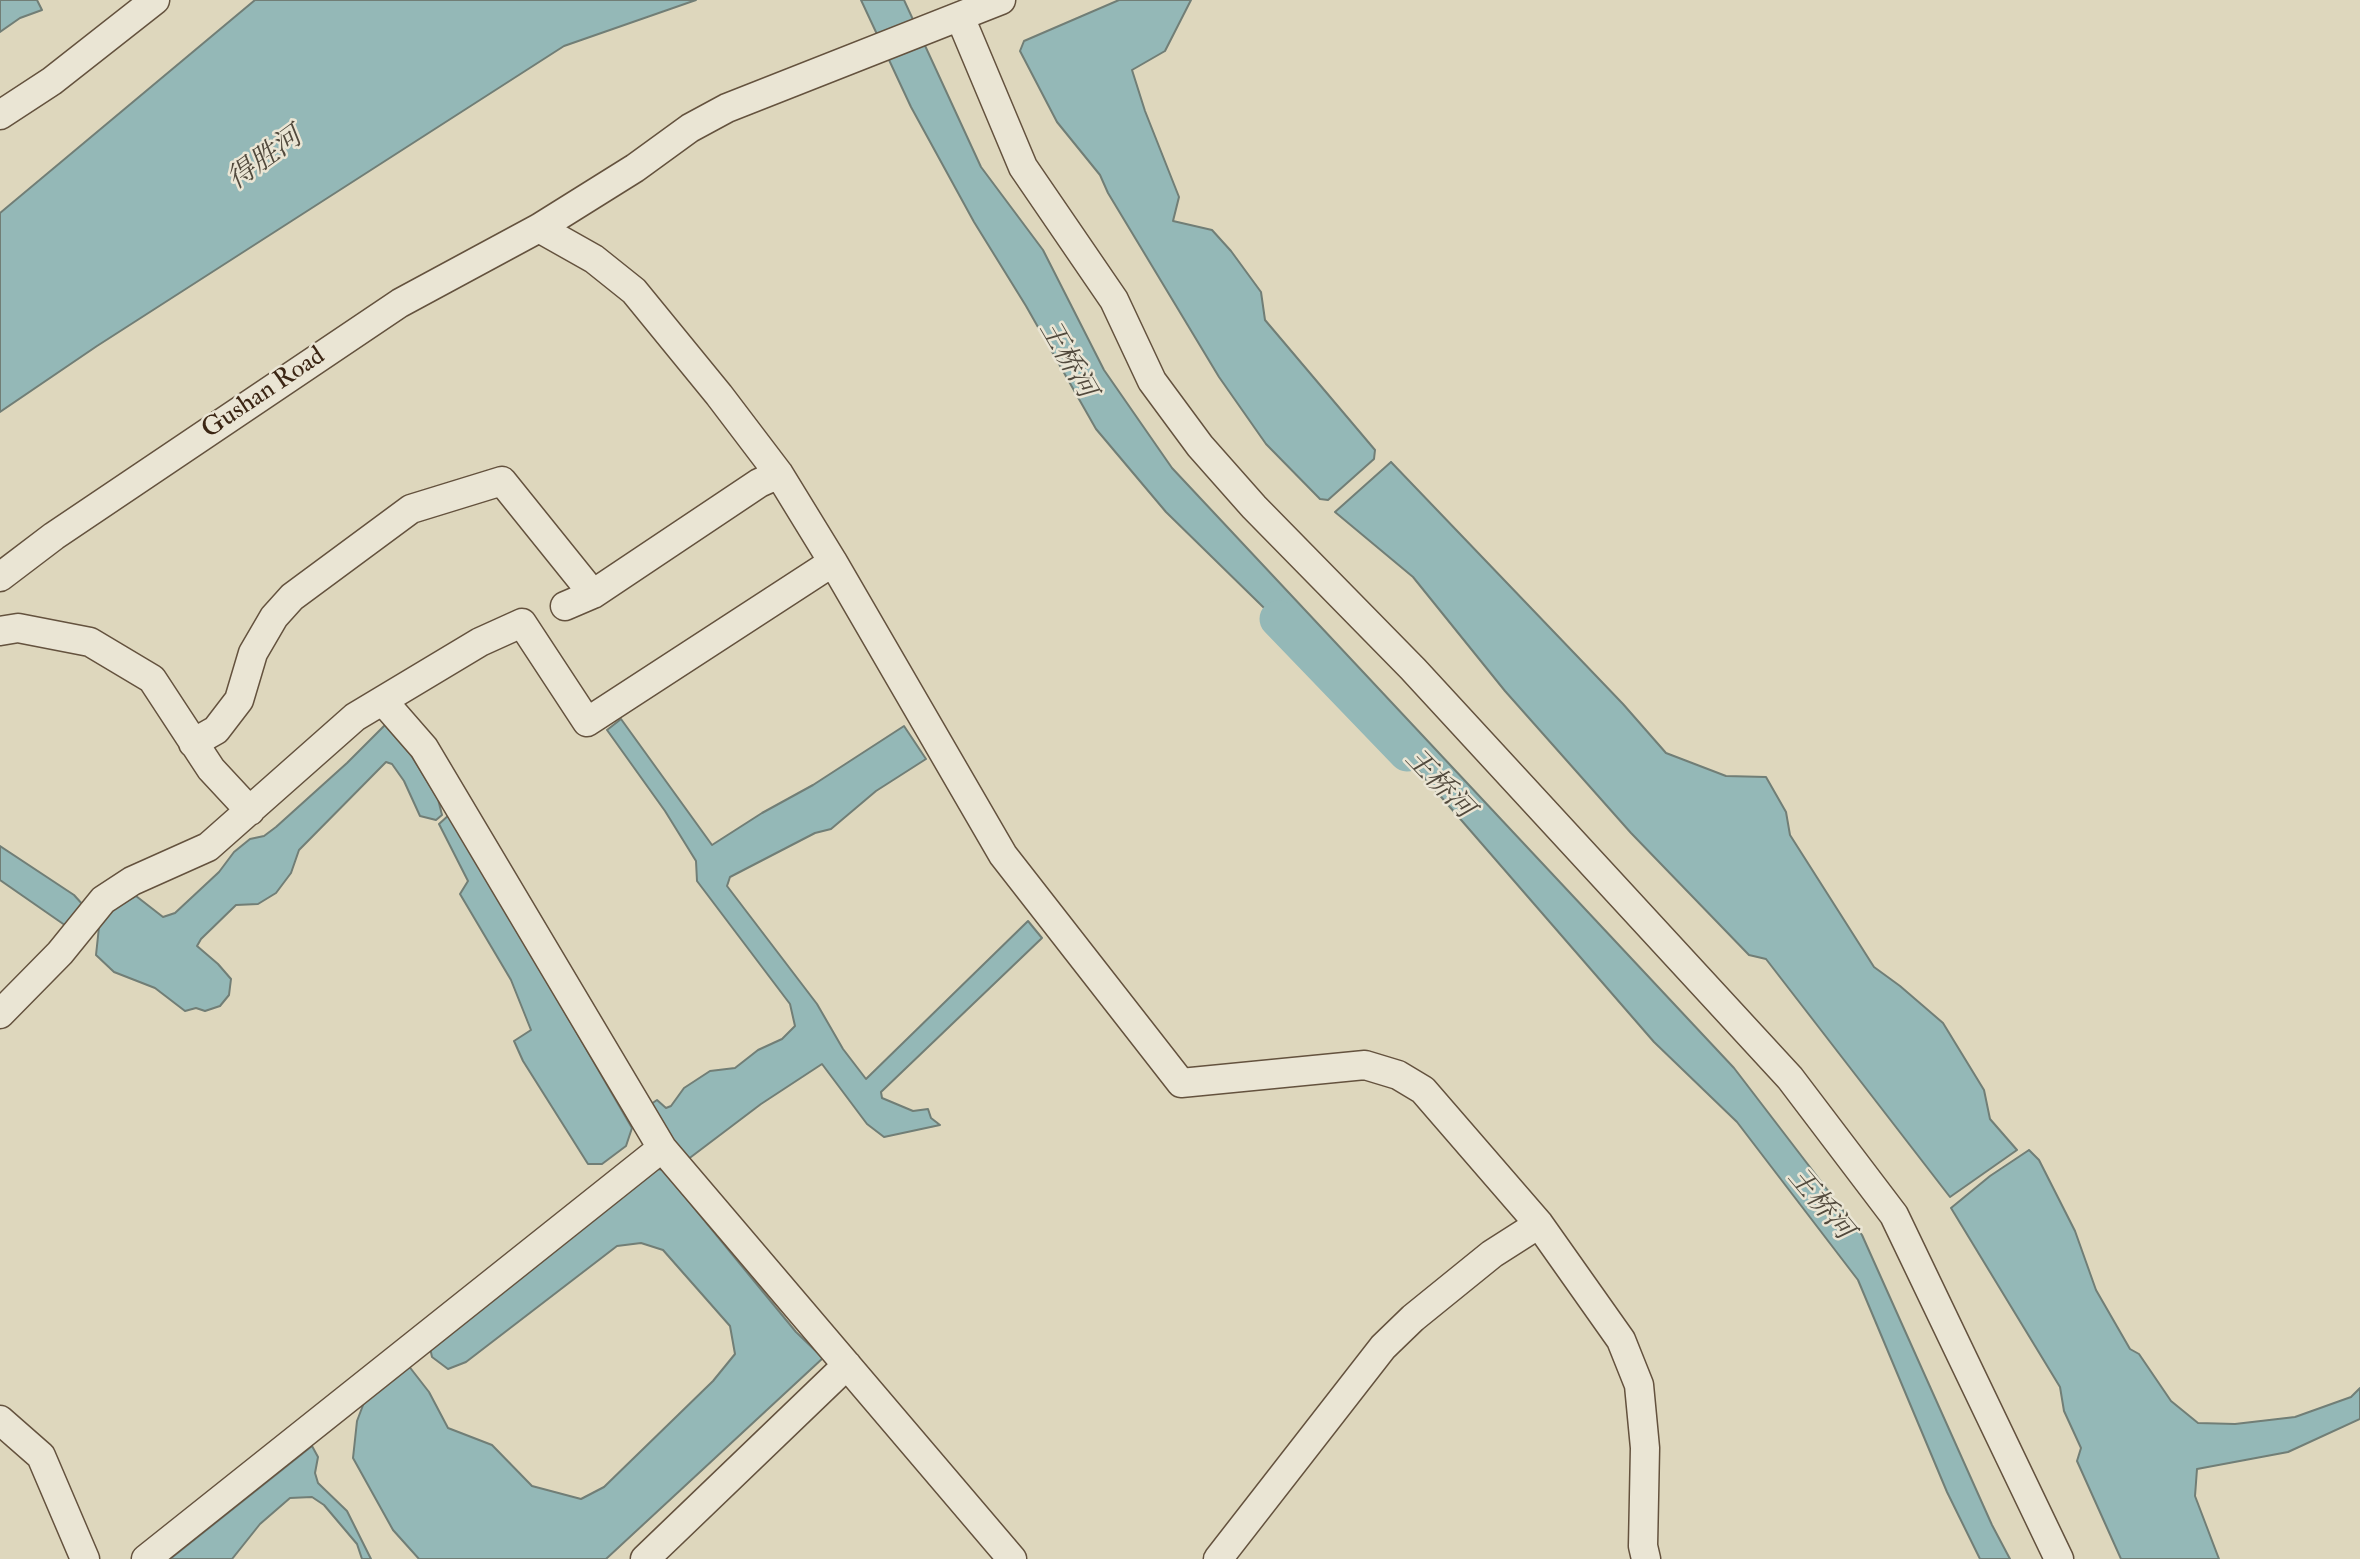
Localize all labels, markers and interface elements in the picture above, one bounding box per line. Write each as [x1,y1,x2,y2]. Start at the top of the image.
water label: 得胜河 [222,122,310,198]
water label: 王桥河 [1030,315,1102,405]
street label: Gushan Road [197,341,331,447]
water label: 王桥河 [1397,743,1479,827]
water label: 王桥河 [1779,1162,1859,1248]

